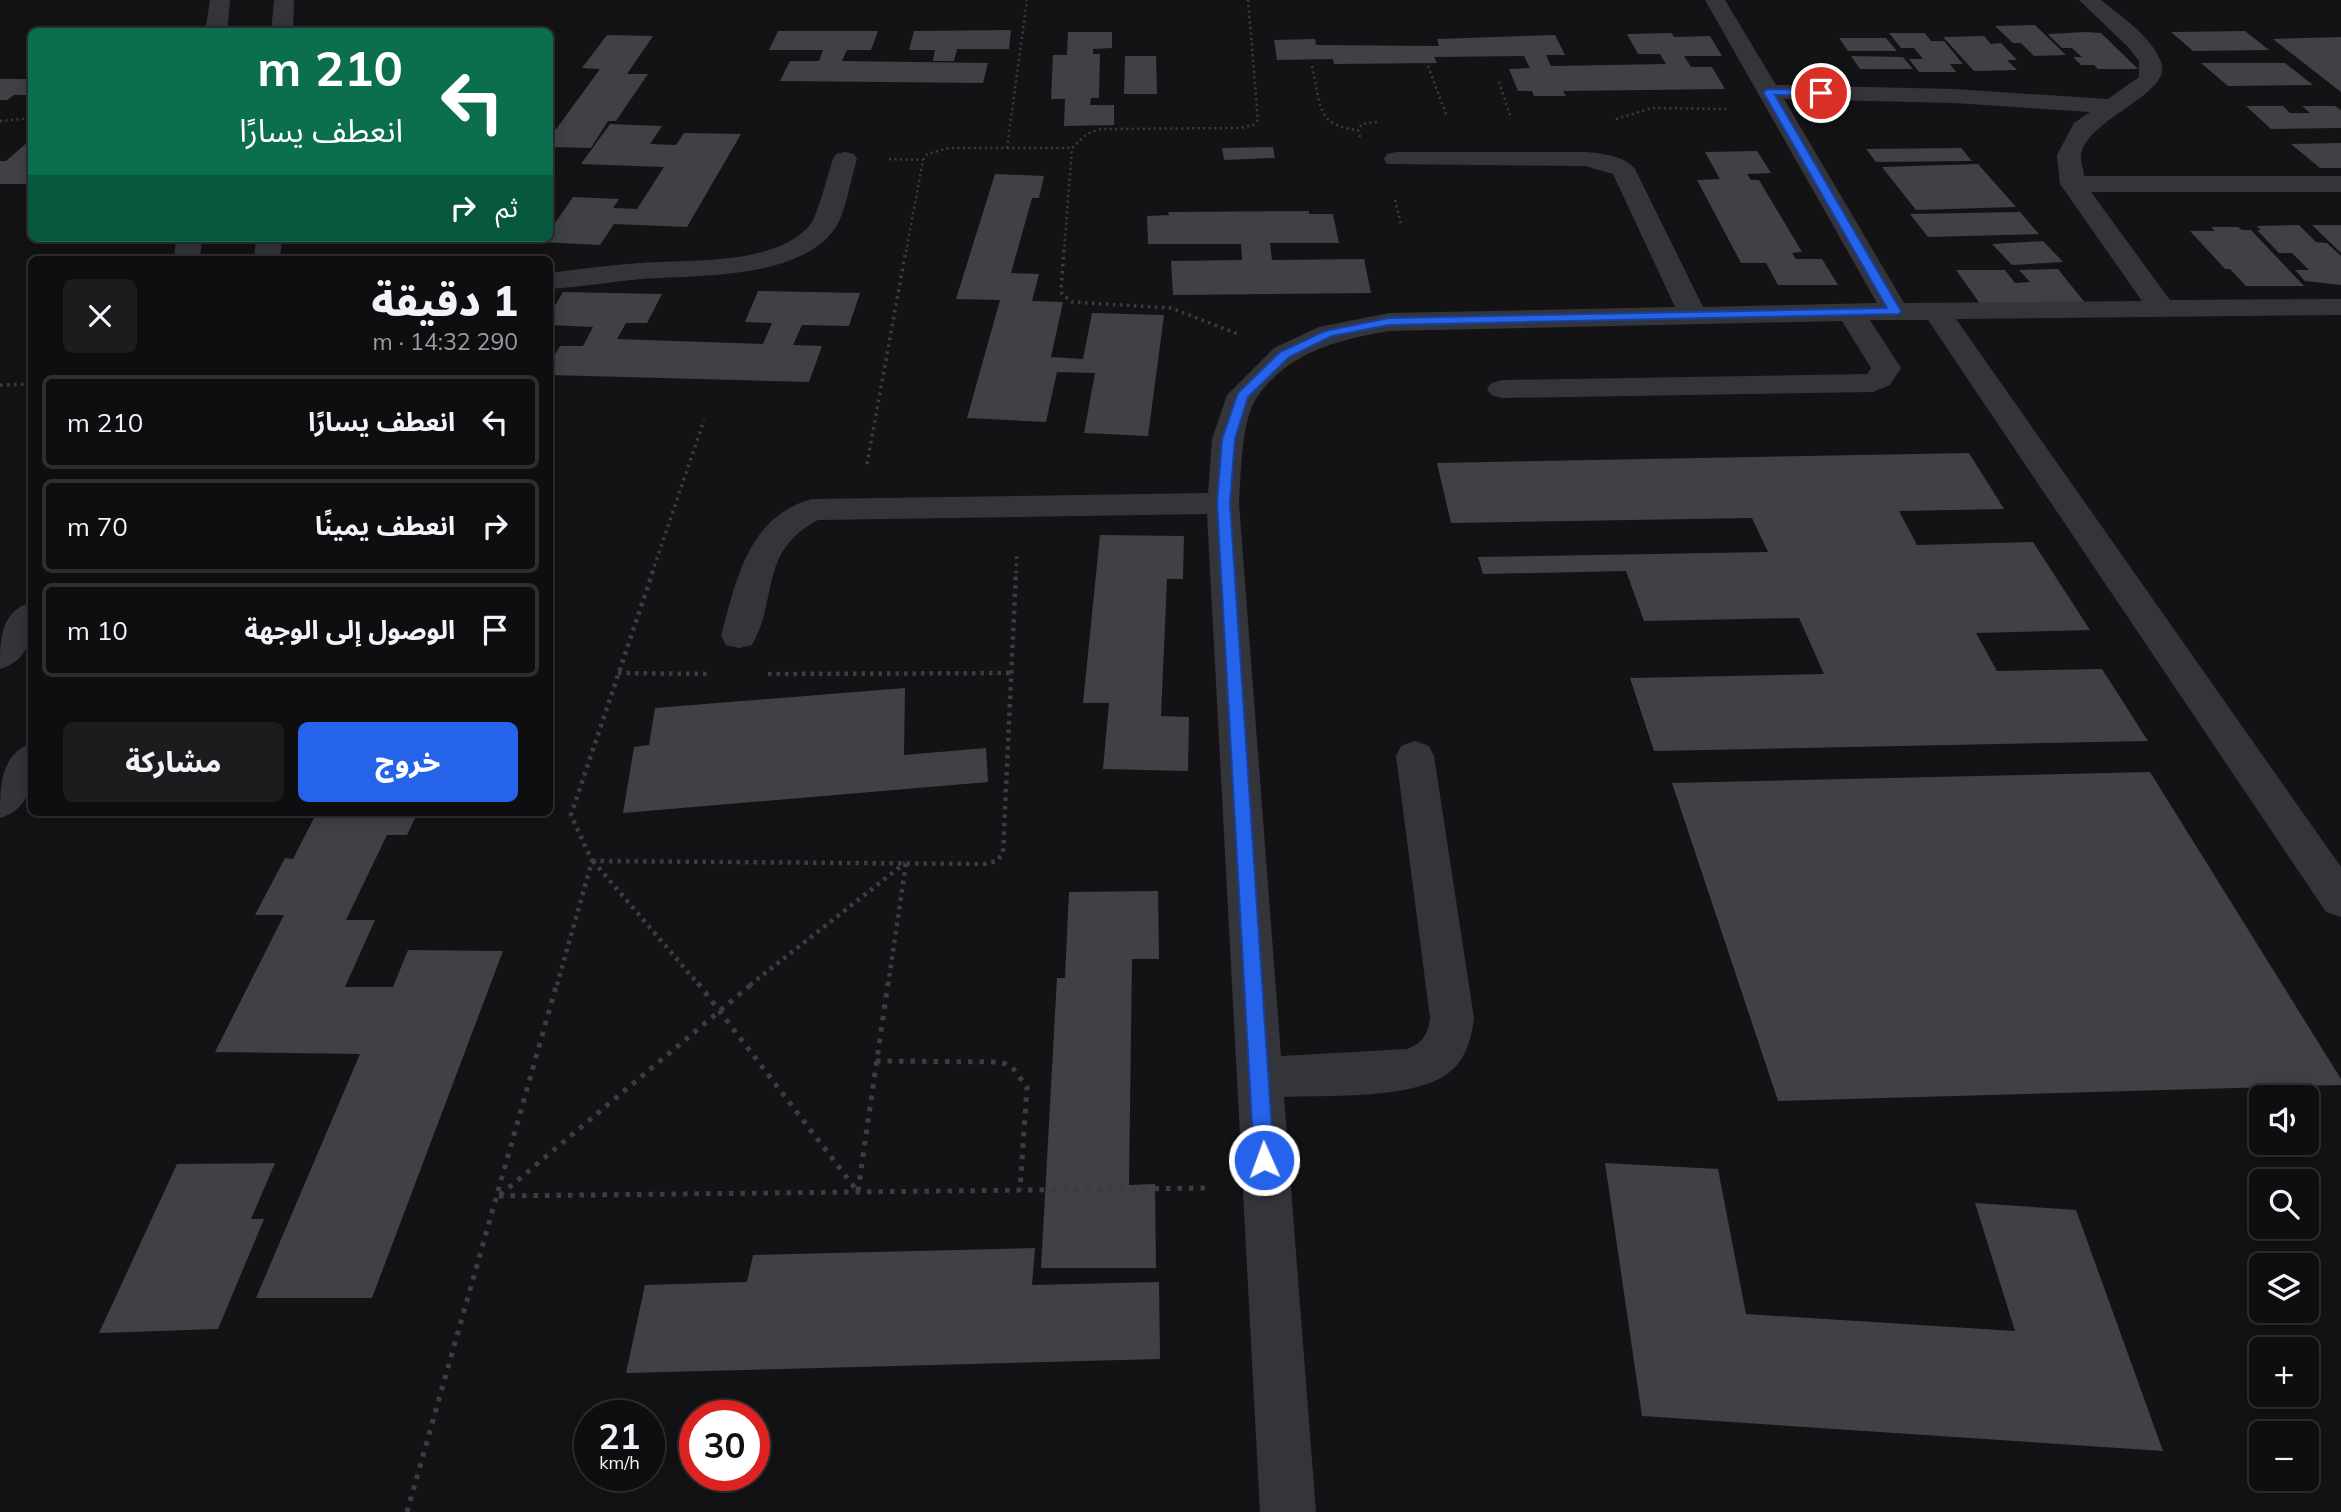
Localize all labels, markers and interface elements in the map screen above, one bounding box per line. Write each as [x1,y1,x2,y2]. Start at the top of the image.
text: 210 m [257,37,403,98]
icon: left [427,56,518,147]
pin [1791,63,1851,123]
icon: arrive [1802,74,1840,112]
text: انعطف يسارًا [239,110,403,150]
icon: right [444,189,482,227]
text: ثم [496,191,518,224]
text: 1 دقيقة [371,274,518,327]
button: close [63,279,137,353]
text: 290 m · 14:32 [373,327,518,356]
icon: left [476,403,514,441]
text: انعطف يسارًا [308,405,455,438]
text: 210 m [67,406,143,439]
icon: right [476,507,514,545]
text: انعطف يمينًا [315,509,455,542]
text: 70 m [67,510,128,543]
icon: arrive [476,611,514,649]
text: الوصول إلى الوجهة [244,613,455,646]
text: 10 m [67,614,128,647]
button: مشاركة [63,722,284,802]
button: خروج [298,722,518,802]
map controls [2249,1085,2319,1491]
button: sound [2249,1085,2319,1155]
position arrow [1227,1123,1301,1197]
button: search [2249,1169,2319,1239]
button: layers [2249,1253,2319,1323]
button: + [2249,1337,2319,1407]
speed limit sign: 30 [679,1400,770,1491]
text: 21 [598,1414,641,1458]
button: − [2249,1421,2319,1491]
text: km/h [599,1451,640,1474]

